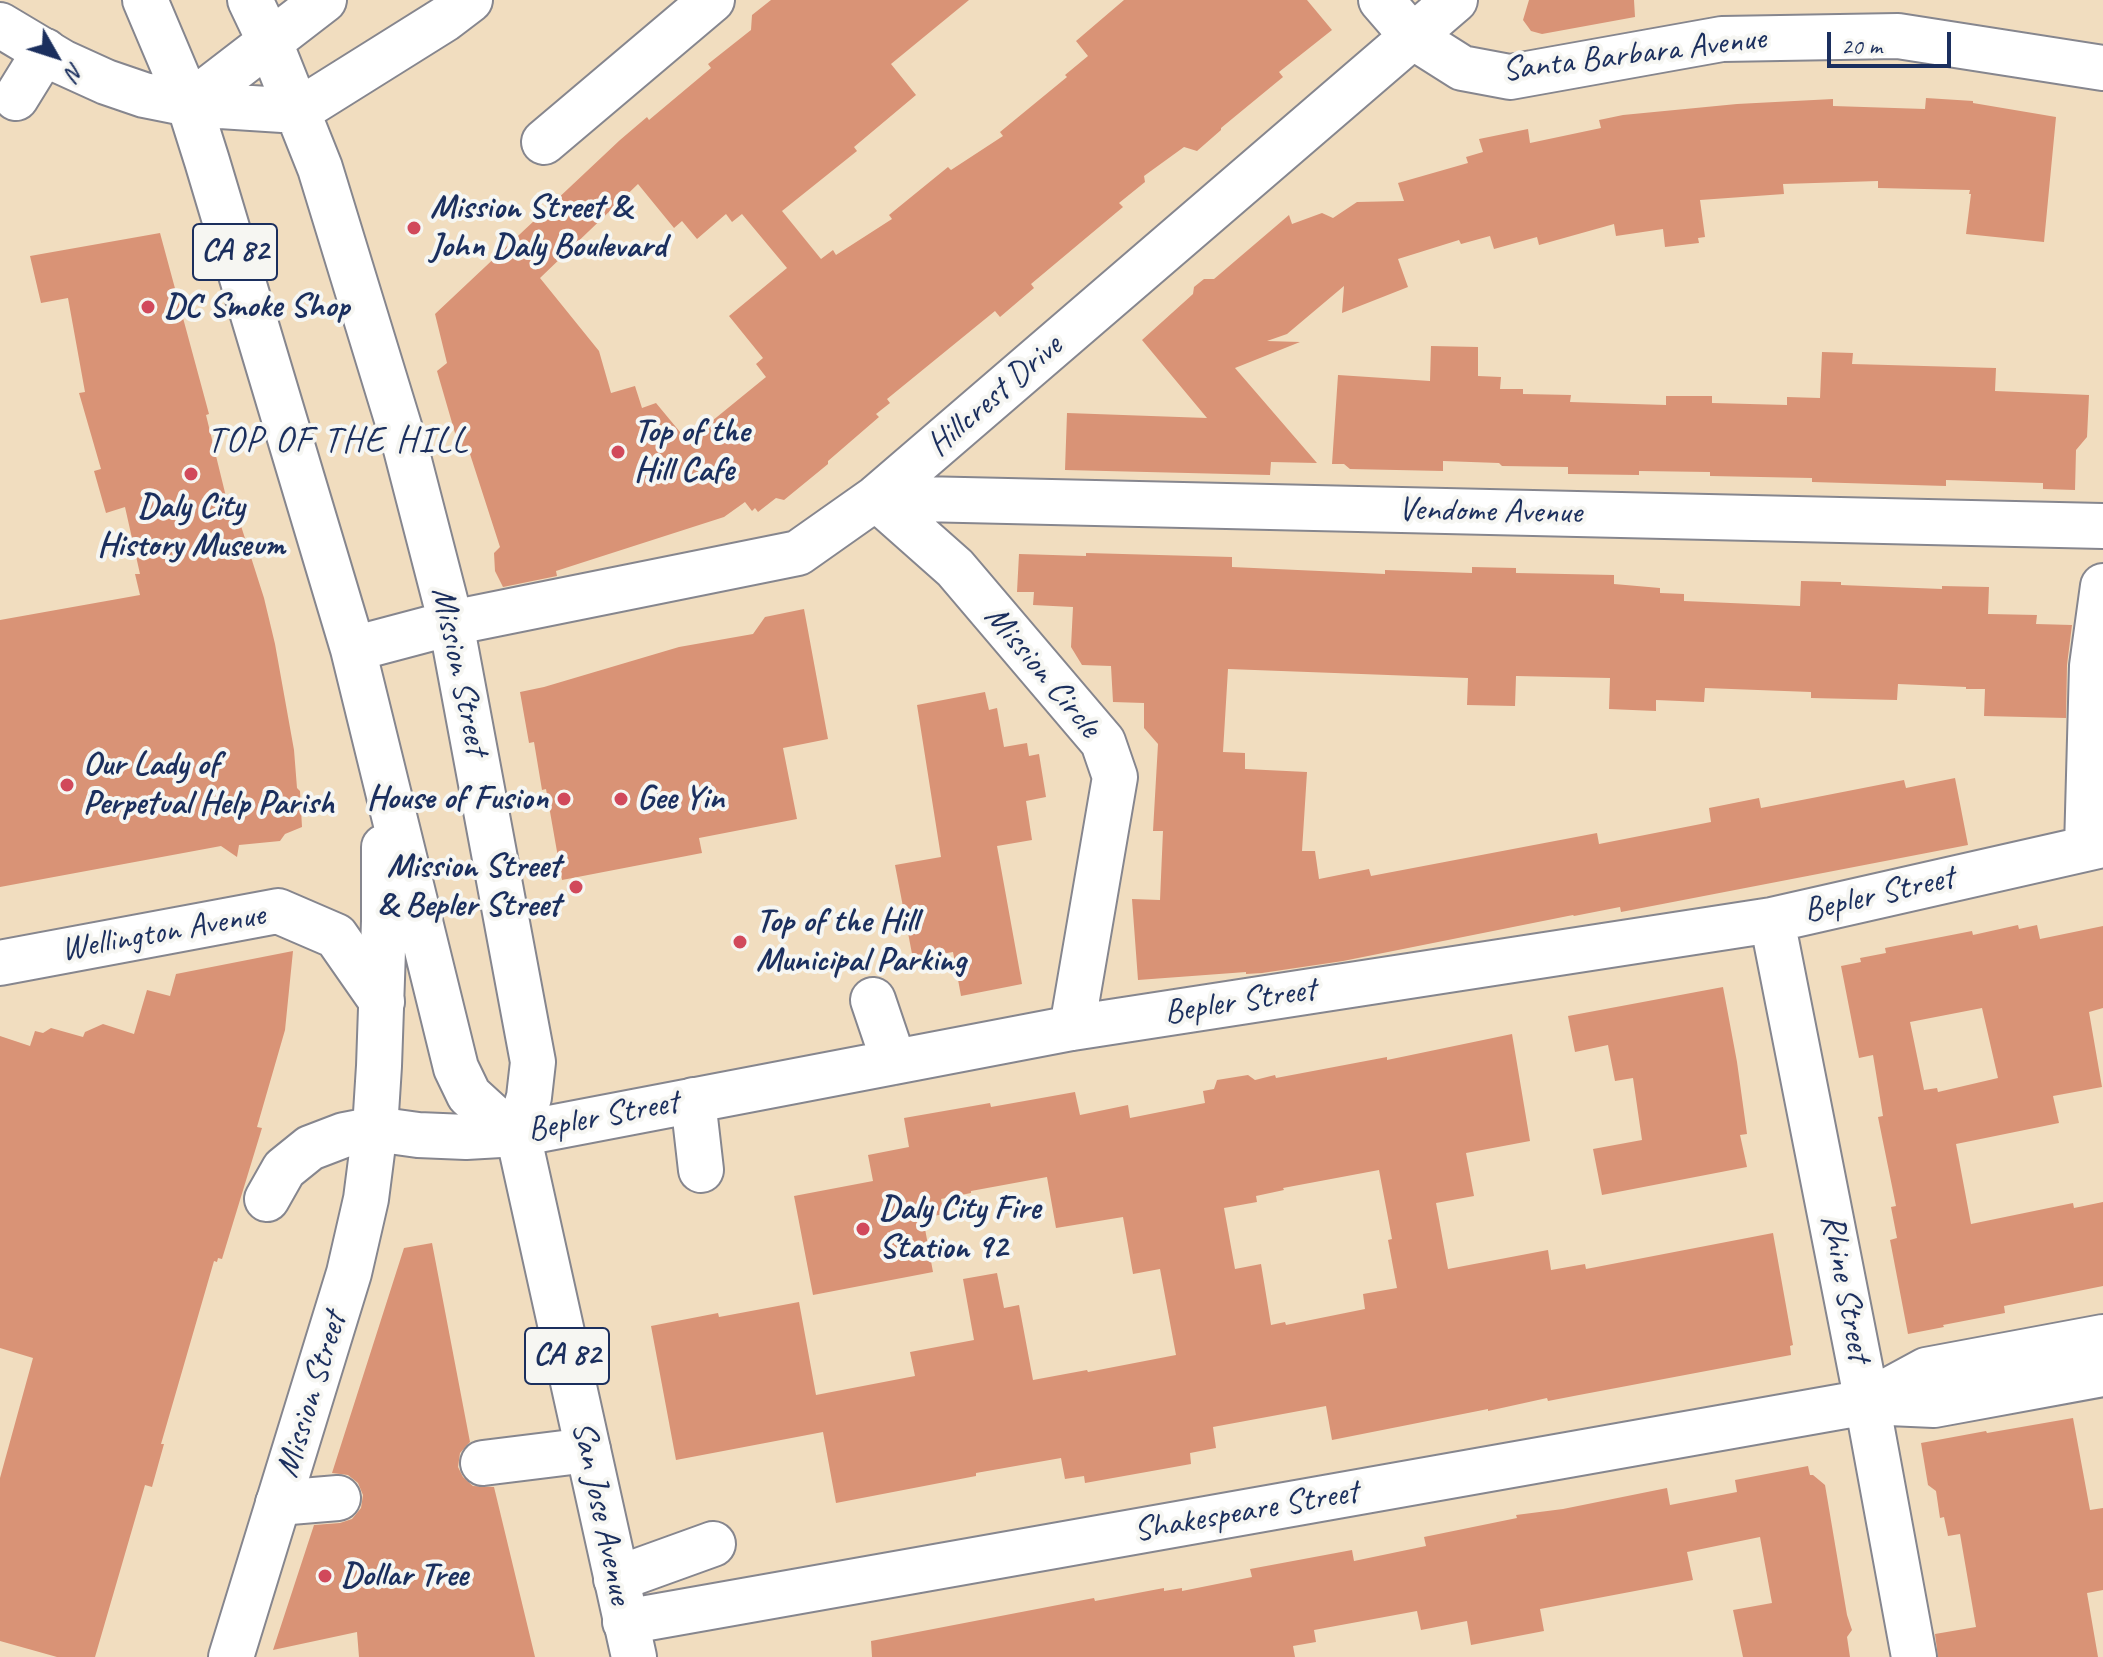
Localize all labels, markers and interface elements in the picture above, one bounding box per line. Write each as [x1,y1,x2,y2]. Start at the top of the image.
north arrow [16,16,96,96]
scale bar [1831,16,1955,66]
street label: Santa Barbara Avenue [1500,19,1768,91]
text: 20 m [1841,31,1882,61]
text: N [59,57,90,85]
place label: Mission Street & John Daly Boulevard [430,188,666,268]
marker: Mission Street & John Daly Boulevard [405,219,423,237]
road number: CA 82 [193,224,277,280]
place label: DC Smoke Shop [164,287,349,327]
marker: DC Smoke Shop [139,298,157,316]
street label: Hillcrest Drive [919,326,1071,466]
place label: Top of the Hill Cafe [634,412,749,492]
district label: TOP OF THE HILL [207,420,469,464]
marker: Top of the Hill Cafe [609,443,627,461]
marker: Daly City History Museum [182,465,200,483]
place label: Daly City History Museum [97,487,285,566]
street label: Vendome Avenue [1398,490,1582,534]
street label: Mission Street [421,583,497,759]
street label: Mission Circle [975,598,1109,746]
place label: Our Lady of Perpetual Help Parish [83,745,334,824]
marker: Our Lady of Perpetual Help Parish [58,776,76,794]
place label: House of Fusion [367,779,548,819]
place label: Gee Yin [637,779,724,819]
marker: House of Fusion [555,790,573,808]
marker: Gee Yin [612,790,630,808]
place label: Mission Street & Bepler Street [378,847,560,926]
street label: Bepler Street [1800,858,1958,932]
marker: Mission Street & Bepler Street [567,878,585,896]
street label: Wellington Avenue [58,895,268,971]
place label: Top of the Hill Municipal Parking [756,902,966,982]
marker: Top of the Hill Municipal Parking [731,933,749,951]
street label: Bepler Street [1161,970,1319,1034]
street label: Bepler Street [524,1082,682,1152]
place label: Daly City Fire Station 92 [879,1189,1040,1268]
street label: Rhine Street [1811,1211,1879,1365]
marker: Daly City Fire Station 92 [854,1220,872,1238]
street label: Mission Street [268,1308,356,1482]
road number: CA 82 [525,1328,609,1384]
street label: San Jose Avenue [562,1418,640,1608]
street label: Shakespeare Street [1131,1472,1361,1552]
place label: Dollar Tree [341,1556,468,1596]
marker: Dollar Tree [316,1567,334,1585]

